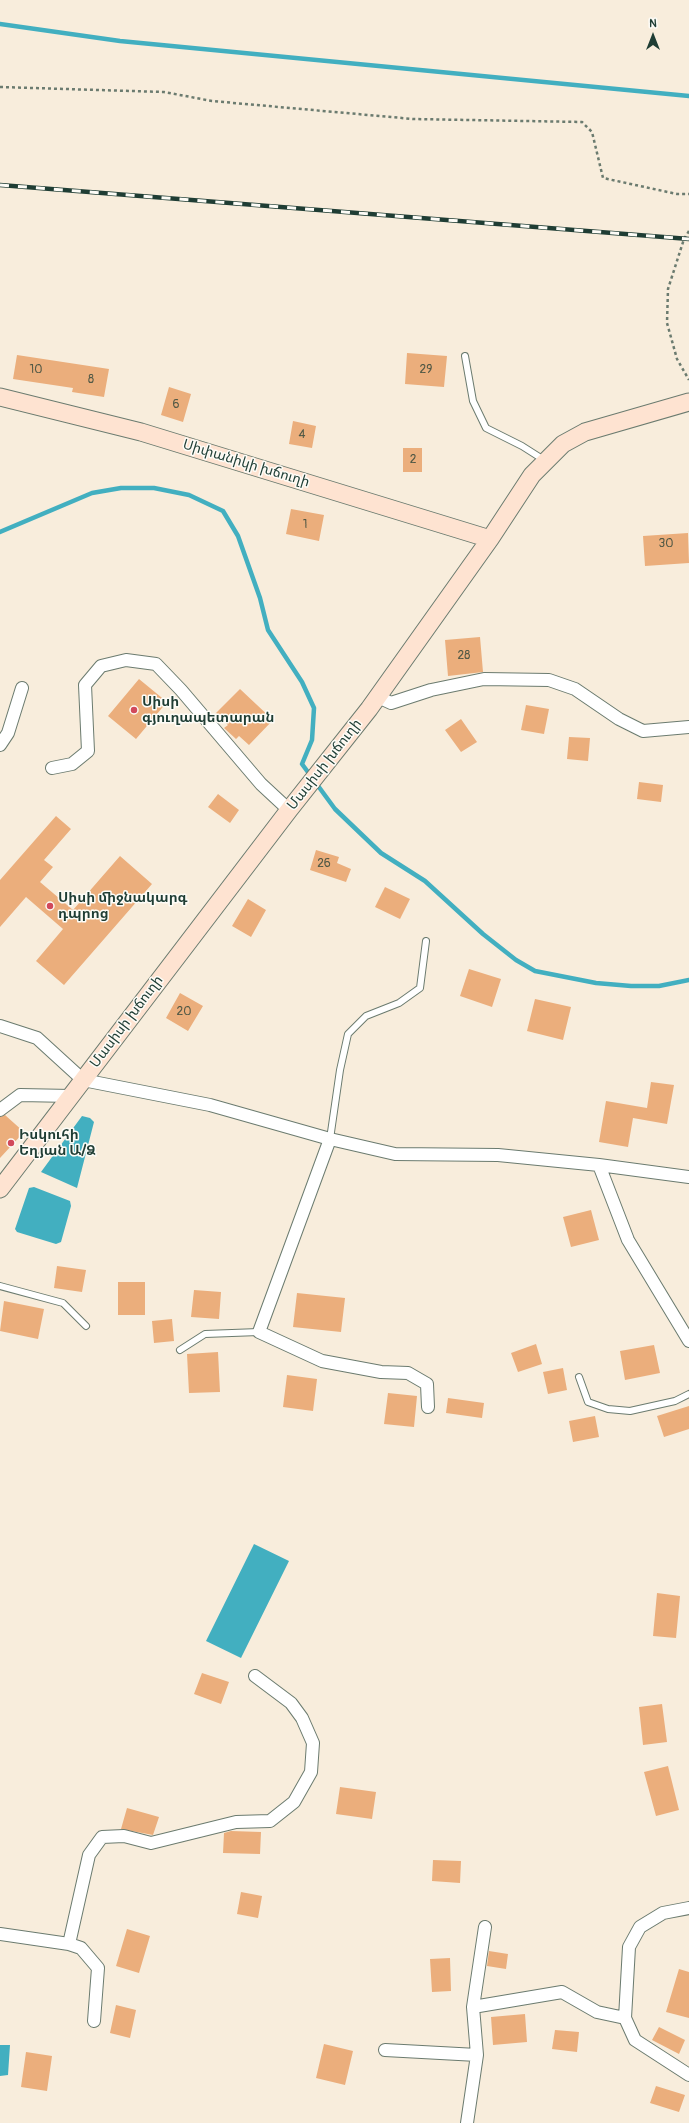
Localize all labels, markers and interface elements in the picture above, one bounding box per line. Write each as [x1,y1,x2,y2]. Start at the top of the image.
north arrow [633,16,673,56]
text: N [649,17,657,30]
house number: 10 [30,363,42,377]
house number: 29 [420,363,432,377]
house number: 8 [88,373,94,387]
house number: 6 [173,398,179,412]
house number: 4 [299,428,305,442]
street label: Սիփանիկի խճուղի [181,437,311,491]
house number: 2 [410,453,416,467]
house number: 1 [303,518,307,532]
house number: 30 [659,537,673,551]
house number: 28 [458,649,470,663]
place label: Սիսի գյուղապետարան [142,694,274,726]
marker: Սիսի գյուղապետարան [129,705,139,715]
street label: Մասիսի խճուղի [284,716,366,814]
house number: 26 [317,857,331,871]
place label: Սիսի միջնակարգ դպրոց [58,890,188,922]
marker: Սիսի միջնակարգ դպրոց [45,901,55,911]
street label: Մասիսի խճուղի [87,973,167,1071]
house number: 20 [177,1005,191,1019]
place label: Իսկուհի Եղյան Ա/Ձ [19,1127,96,1160]
marker: Իսկուհի Եղյան Ա/Ձ [6,1138,16,1148]

